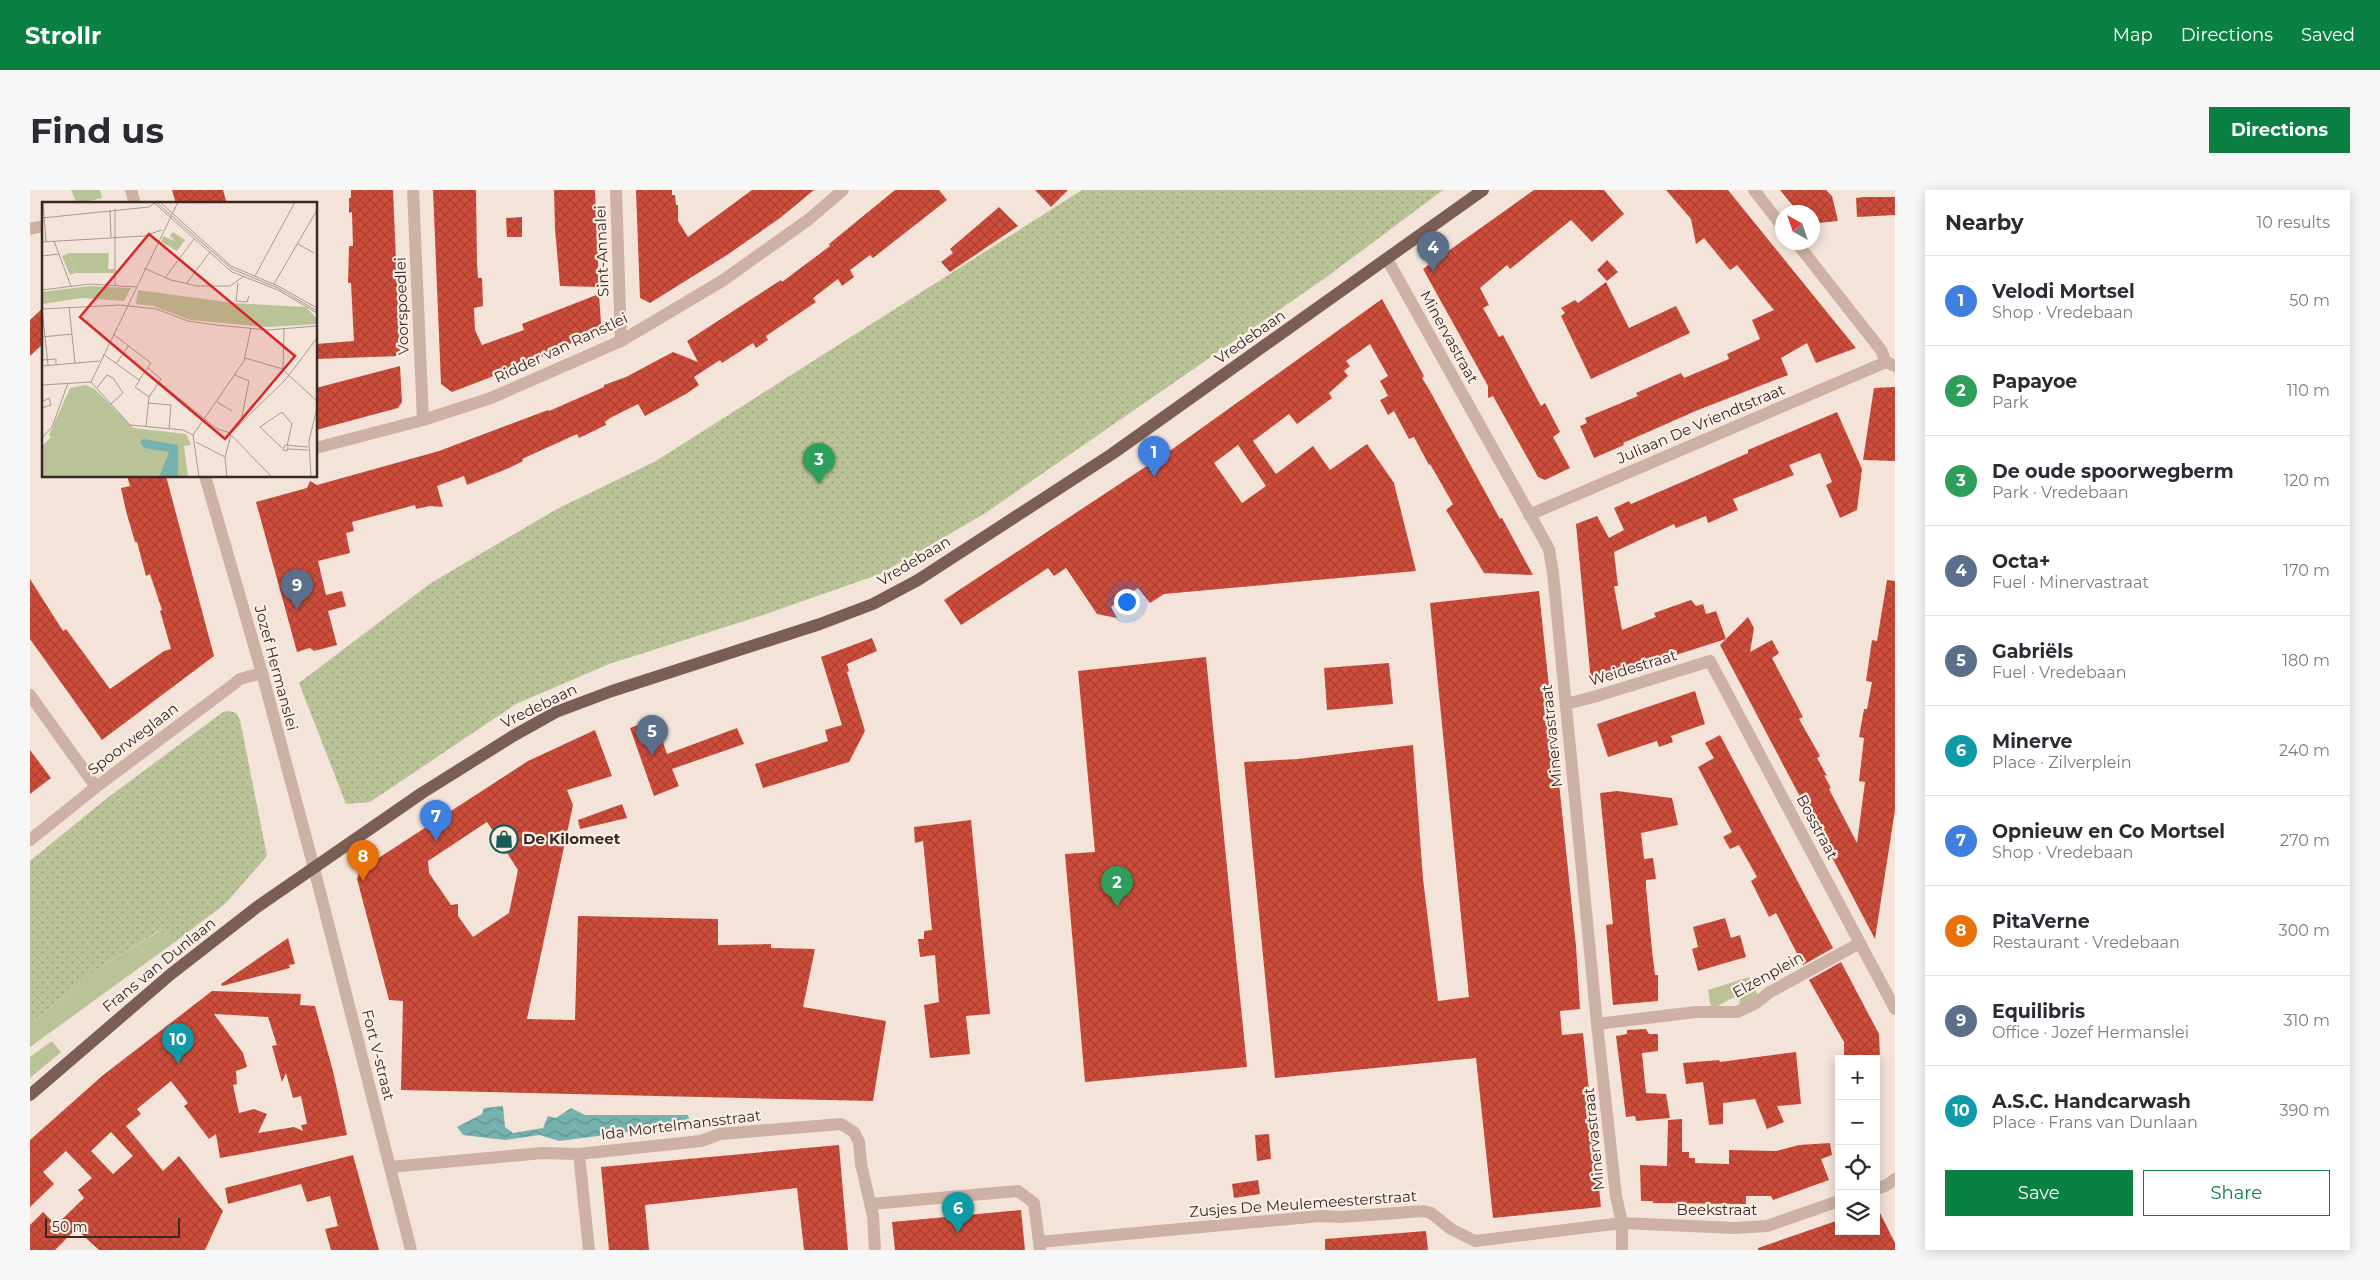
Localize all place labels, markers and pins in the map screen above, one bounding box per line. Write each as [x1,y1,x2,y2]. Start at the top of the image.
pin: 4 [1417,231,1449,272]
pin: 1 [1138,436,1170,477]
pin: 3 [803,443,835,484]
pin: 9 [281,569,313,610]
pin: 5 [636,715,668,756]
pin: 7 [420,800,452,841]
shop icon: De Kilomeet [489,824,519,854]
place label: De Kilomeet [523,829,621,848]
pin: 8 [347,840,379,881]
pin: 2 [1101,866,1133,907]
pin: 10 [162,1023,194,1064]
pin: 6 [942,1192,974,1233]

